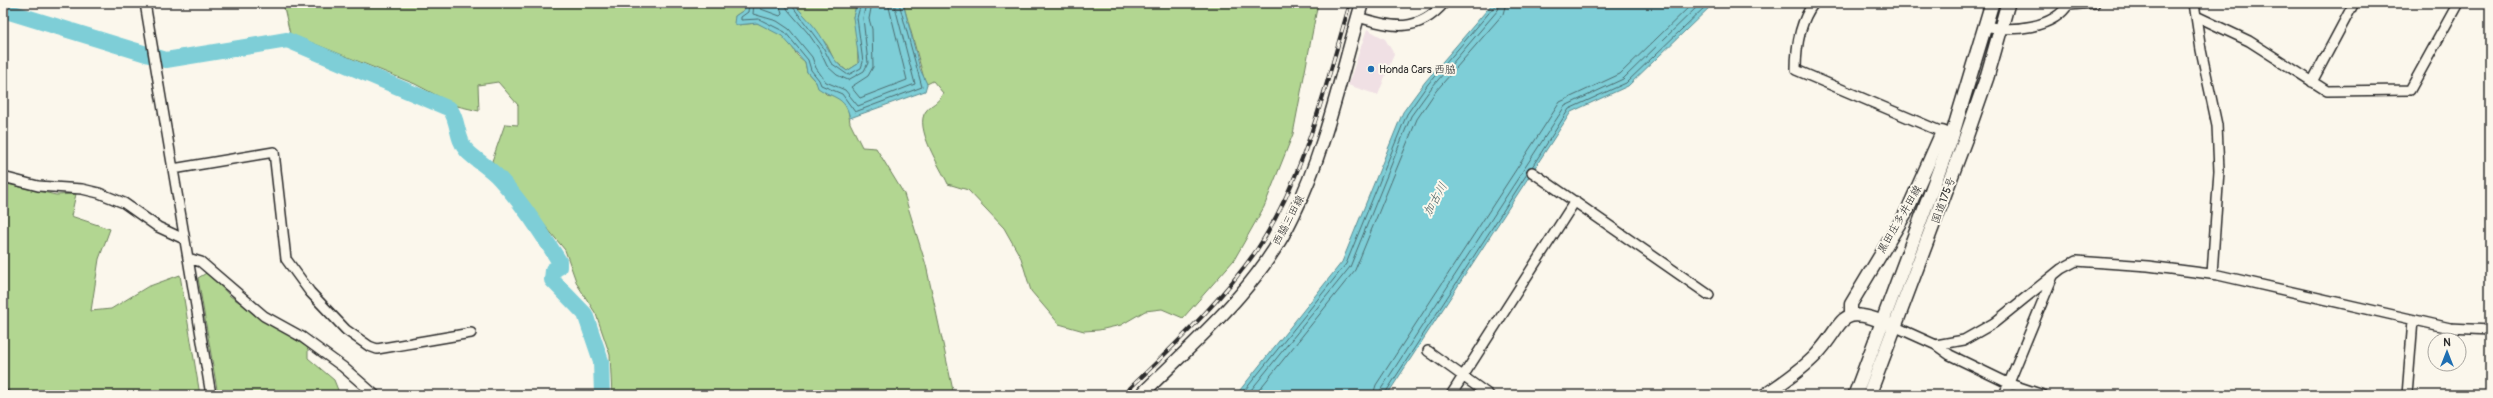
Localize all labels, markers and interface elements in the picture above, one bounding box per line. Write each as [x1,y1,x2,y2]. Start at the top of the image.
place label: Honda Cars 西脇 [1379,63,1456,76]
marker: Honda Cars 西脇 [1366,64,1376,74]
street label: 国道175号 [1929,175,1958,225]
water label: 加古川 [1420,180,1451,219]
street label: 黒田庄多井田線 [1875,183,1924,256]
street label: 西脇三田線 [1270,193,1307,248]
north arrow [2427,332,2467,372]
text: N [2443,336,2451,349]

